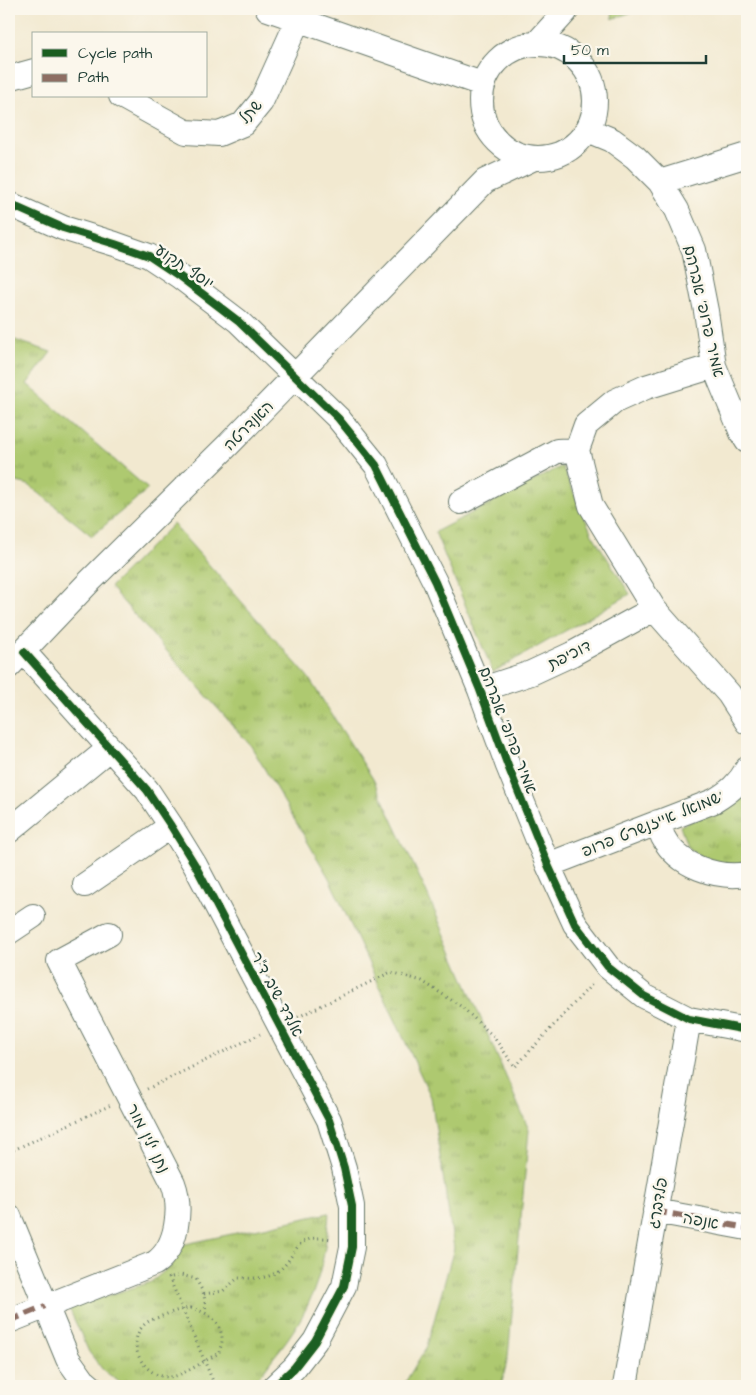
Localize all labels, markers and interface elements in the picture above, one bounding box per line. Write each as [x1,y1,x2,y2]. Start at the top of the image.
legend [32,32,208,98]
scale bar [564,32,706,64]
text: 50 m [571,40,609,61]
text: Cycle path [78,43,153,65]
text: Path [78,67,109,88]
street label: שתל [234,95,267,129]
street label: יוסף תקוע [151,239,218,295]
street label: אמיר פרופ' אברהם [678,243,730,379]
street label: האנדרטה [219,396,279,456]
street label: דוכיפת [543,635,595,676]
street label: אמיר פרופ' אברהם [474,664,542,797]
street label: שמואל אייזנשרט פרופ' [578,785,727,862]
street label: אלדד שיב ד"ר [245,948,309,1041]
street label: נתן ילין מור [121,1100,175,1177]
street label: פלדברג [643,1176,673,1231]
street label: אנפה [681,1207,721,1235]

